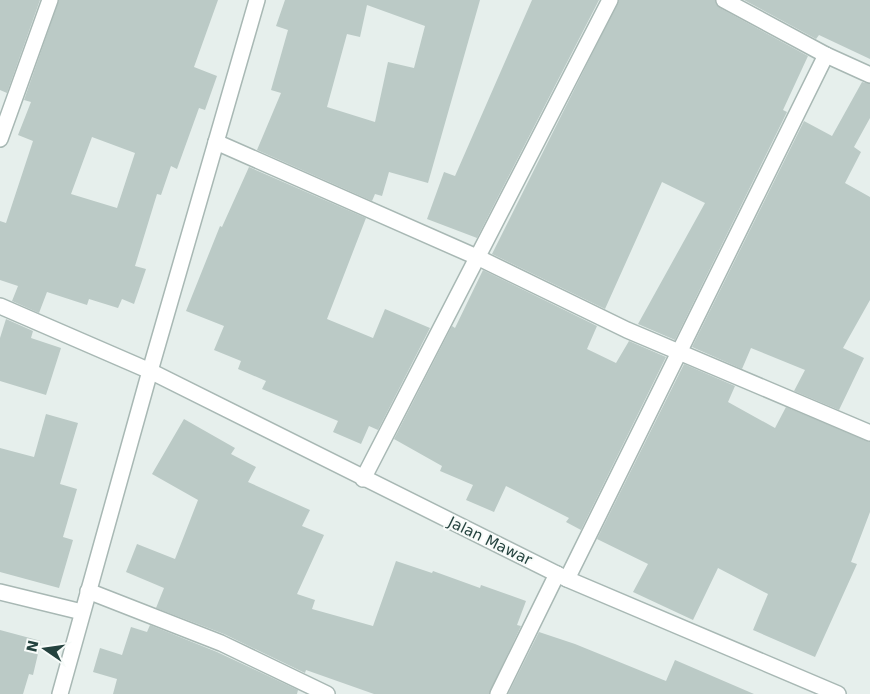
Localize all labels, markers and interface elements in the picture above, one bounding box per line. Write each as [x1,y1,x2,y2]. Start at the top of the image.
street label: Jalan Mawar [444,513,536,569]
north arrow [20,624,70,674]
text: N [23,639,41,654]

